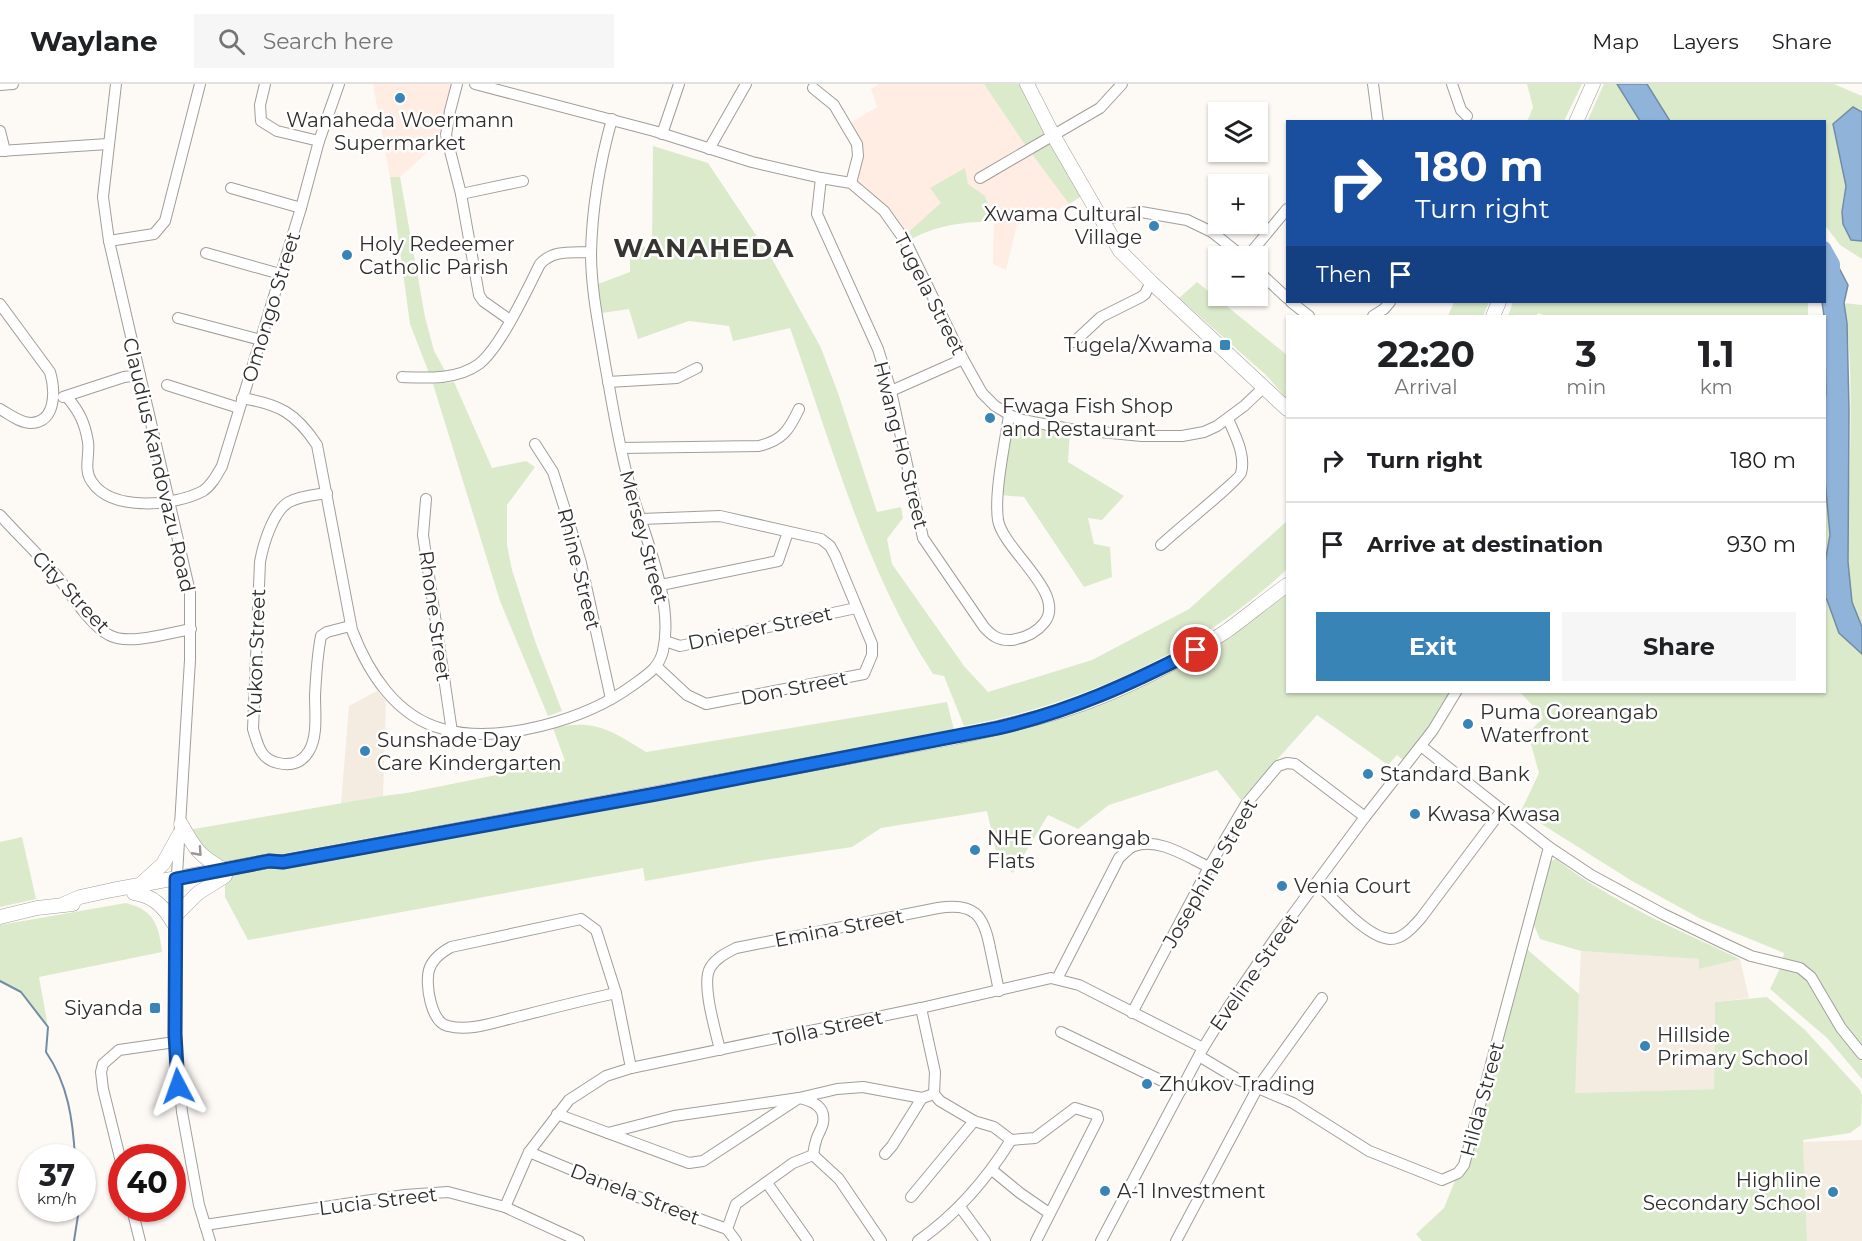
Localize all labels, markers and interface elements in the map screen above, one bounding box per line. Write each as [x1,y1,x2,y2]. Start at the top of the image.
search box [194,14,614,68]
text: Waylane [30,24,158,58]
icon: search [215,25,248,58]
text: Search here [263,28,393,55]
text: Map [1592,29,1639,54]
text: Layers [1672,29,1739,54]
text: Share [1772,29,1832,54]
marker: Wanaheda Woermann Supermarket [393,91,407,105]
map controls [1208,102,1268,306]
button: layers [1208,102,1268,162]
place label: Wanaheda Woermann Supermarket [286,108,514,155]
text: 180 m [1415,140,1544,192]
icon: right [1316,144,1394,222]
button: + [1208,174,1268,234]
text: Turn right [1415,192,1550,225]
place label: Xwama Cultural Village [984,202,1142,249]
marker: Xwama Cultural Village [1147,219,1161,233]
street label: Omongo Street [237,229,305,385]
street label: Tugela Street [889,229,971,359]
place label: Holy Redeemer Catholic Parish [359,232,515,279]
district label: WANAHEDA [613,232,795,264]
button: − [1208,246,1268,306]
marker: Holy Redeemer Catholic Parish [340,248,354,262]
icon: arrive [1384,258,1417,291]
text: Then [1316,261,1372,288]
text: 22:20 [1377,332,1475,376]
text: 3 [1576,332,1597,376]
text: 1.1 [1698,332,1735,376]
place label: Tugela/Xwama [1064,333,1213,357]
street label: Claudius Kandovazu Road [118,335,200,595]
marker: Tugela/Xwama [1218,338,1232,352]
street label: Hwang Ho Street [869,359,933,531]
text: Arrival [1395,375,1458,399]
text: min [1566,375,1606,399]
text: km [1700,375,1733,399]
place label: Fwaga Fish Shop and Restaurant [1002,394,1173,441]
marker: Fwaga Fish Shop and Restaurant [983,411,997,425]
icon: right [1316,444,1349,477]
text: Turn right [1367,447,1482,474]
text: 180 m [1730,447,1796,474]
street label: Mersey Street [615,468,673,606]
street label: Rhine Street [552,506,606,632]
icon: arrive [1316,528,1349,561]
text: Arrive at destination [1367,531,1603,558]
text: 930 m [1727,531,1796,558]
street label: City Street [27,546,115,638]
street label: Rhone Street [414,549,456,683]
street label: Yukon Street [242,588,270,718]
street label: Dnieper Street [686,601,834,655]
button: Exit [1316,612,1550,681]
button: Share [1562,612,1796,681]
pin [1170,624,1221,675]
icon: arrive [1179,633,1212,666]
street label: Don Street [739,666,849,710]
place label: Puma Goreangab Waterfront [1480,700,1658,747]
marker: Puma Goreangab Waterfront [1461,717,1475,731]
place label: Sunshade Day Care Kindergarten [377,728,562,775]
marker: Sunshade Day Care Kindergarten [358,744,372,758]
place label: Standard Bank [1380,762,1530,786]
marker: Standard Bank [1361,767,1375,781]
street label: Josephine Street [1157,794,1262,953]
place label: Kwasa Kwasa [1427,802,1560,826]
marker: Kwasa Kwasa [1408,807,1422,821]
place label: NHE Goreangab Flats [987,826,1150,873]
marker: NHE Goreangab Flats [968,843,982,857]
one-way arrow [191,845,202,855]
place label: Venia Court [1294,874,1411,898]
marker: Venia Court [1275,879,1289,893]
street label: Emina Street [772,904,906,952]
street label: Eveline Street [1205,909,1303,1035]
place label: Siyanda [64,996,143,1020]
marker: Siyanda [148,1001,162,1015]
street label: Tolla Street [771,1005,885,1051]
place label: Hillside Primary School [1657,1023,1809,1070]
street label: Hilda Street [1455,1039,1509,1159]
marker: Hillside Primary School [1638,1039,1652,1053]
position arrow [146,1054,210,1118]
place label: Zhukov Trading [1159,1072,1315,1096]
marker: Zhukov Trading [1140,1077,1154,1091]
speed limit sign: 40 [108,1144,186,1222]
text: 37 [39,1157,75,1194]
street label: Danela Street [567,1158,703,1230]
place label: Highline Secondary School [1643,1168,1821,1215]
place label: A-1 Investment [1117,1179,1266,1203]
street label: Lucia Street [317,1182,439,1220]
marker: A-1 Investment [1098,1184,1112,1198]
marker: Highline Secondary School [1826,1185,1840,1199]
text: km/h [37,1189,77,1208]

